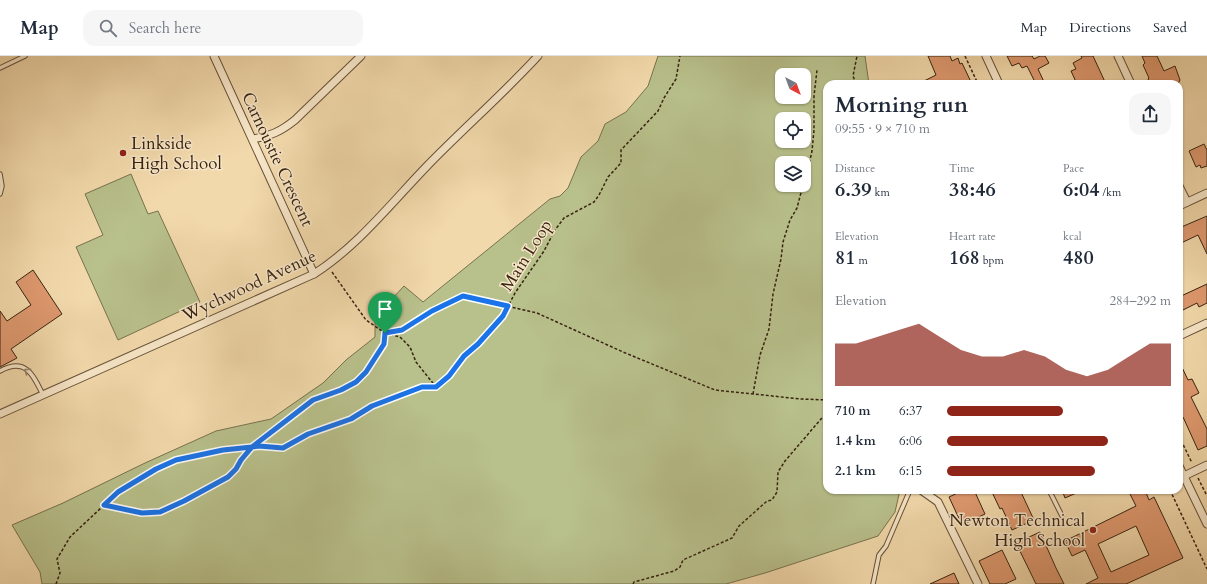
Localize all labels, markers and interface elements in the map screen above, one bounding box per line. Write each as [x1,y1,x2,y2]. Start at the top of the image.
search box [83,10,363,46]
text: Map [20,15,59,41]
icon: search [97,17,119,39]
text: Search here [129,18,201,38]
text: Map [1021,18,1047,37]
text: Directions [1069,18,1131,37]
text: Saved [1153,18,1187,37]
north arrow [775,68,811,104]
map controls [775,68,811,192]
street label: Carnoustie Crescent [236,88,319,231]
text: Morning run [835,90,968,120]
button: share [1129,93,1171,135]
button: locate [775,112,811,148]
text: 09:55 · 9 × 710 m [835,120,930,138]
place label: Linkside High School [131,132,222,175]
marker: Linkside High School [118,148,128,158]
button: layers [775,156,811,192]
text: Distance [835,161,875,176]
text: Time [949,161,974,176]
text: Pace [1063,161,1084,176]
text: 6.39 [835,176,872,203]
text: 38:46 [949,176,996,203]
text: 6:04 [1063,176,1100,203]
text: km [872,185,890,200]
text: /km [1100,185,1121,200]
street label: Main Loop [495,215,557,295]
text: Elevation [835,229,879,244]
text: Heart rate [949,229,996,244]
text: kcal [1063,229,1081,244]
street label: Wychwood Avenue [177,244,320,327]
text: 81 [835,244,856,271]
text: 168 [949,244,980,271]
text: 480 [1063,244,1094,271]
text: m [856,253,868,268]
text: bpm [980,253,1004,268]
pin [368,292,402,333]
text: Elevation [835,292,887,310]
text: 284–292 m [1109,292,1171,310]
icon: arrive [374,298,396,320]
one-way arrow [24,369,31,376]
text: 710 m [835,402,870,420]
text: 6:37 [899,402,922,420]
text: 1.4 km [835,432,876,450]
text: 6:06 [899,432,922,450]
text: 2.1 km [835,462,876,480]
text: 6:15 [899,462,922,480]
place label: Newton Technical High School [949,509,1086,552]
marker: Newton Technical High School [1088,525,1098,535]

